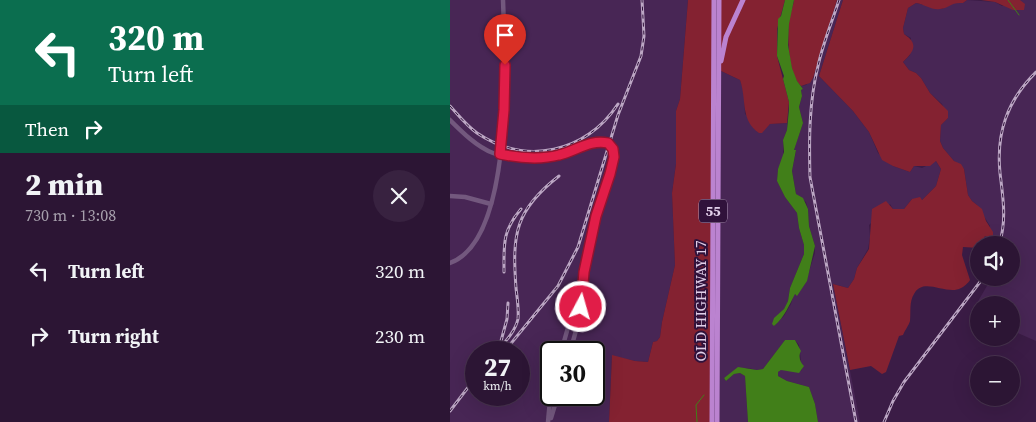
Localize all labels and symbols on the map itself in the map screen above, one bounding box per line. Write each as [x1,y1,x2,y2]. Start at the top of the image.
pin [484,14,526,65]
road number: 55 [699,200,727,222]
street label: OLD HIGHWAY 17 [690,241,711,361]
position arrow [554,280,606,332]
speed limit sign: 30 [540,341,605,406]

